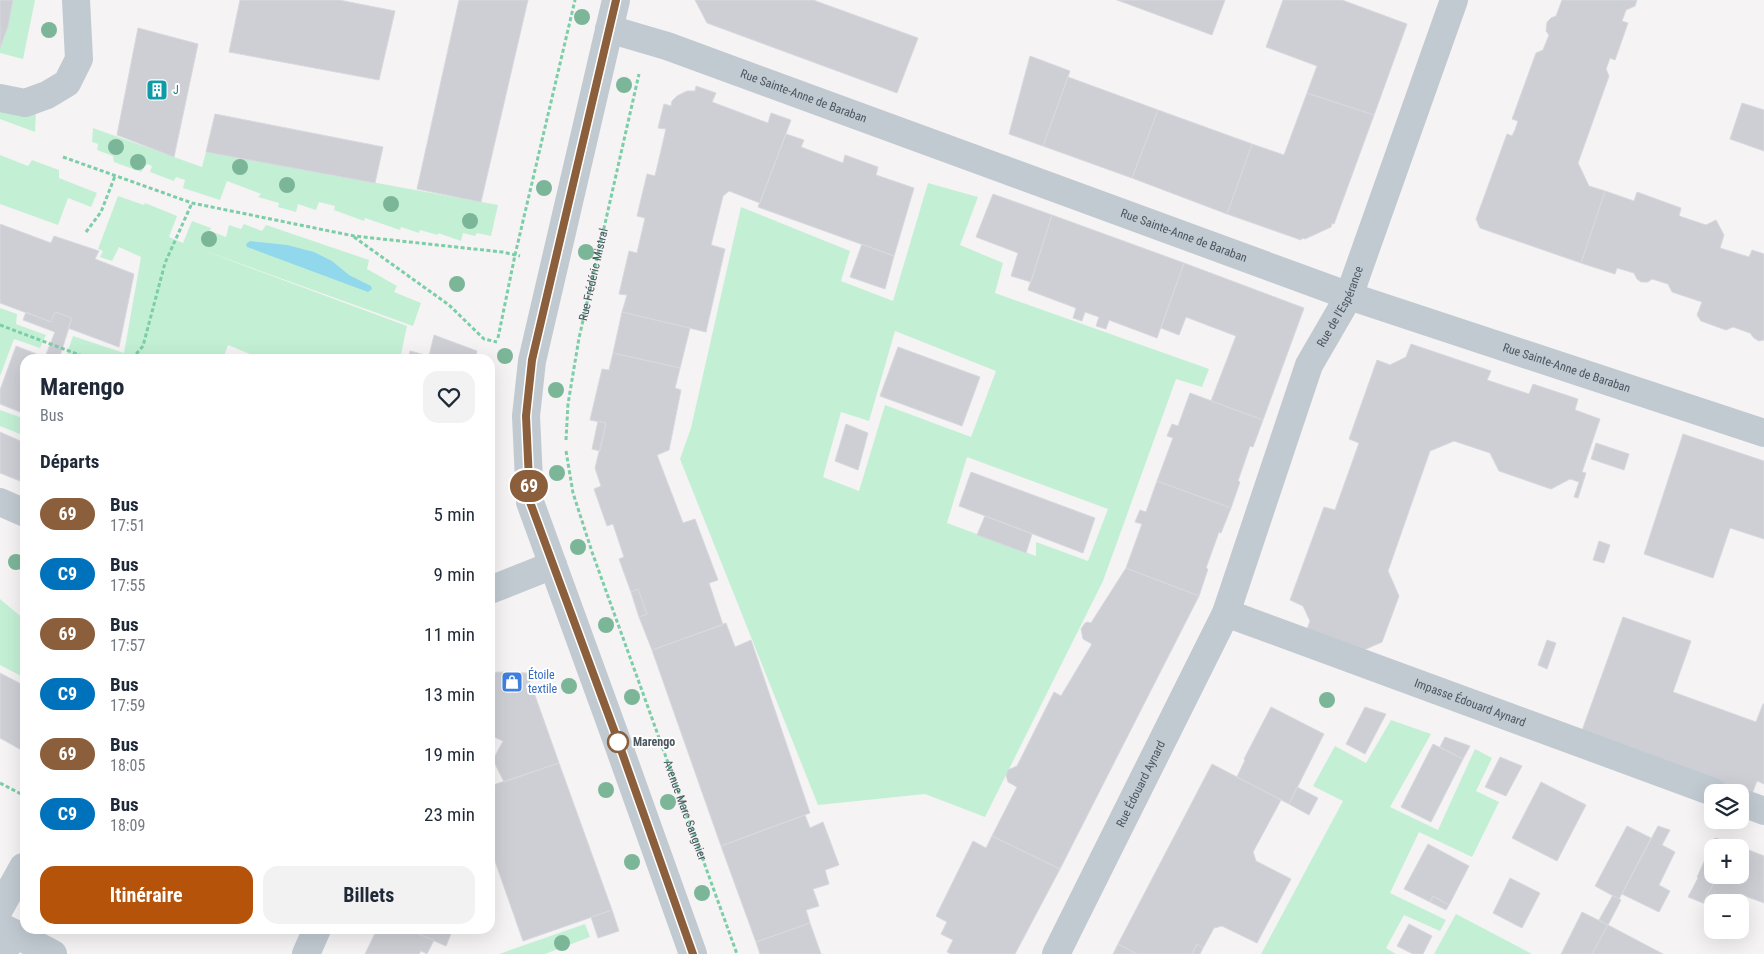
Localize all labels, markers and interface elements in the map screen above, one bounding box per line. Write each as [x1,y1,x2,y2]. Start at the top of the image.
street label: Rue Sainte-Anne de Baraban [739,67,869,126]
building icon: J [145,78,169,102]
place label: J [173,83,179,97]
street label: Rue Sainte-Anne de Baraban [1119,206,1249,265]
street label: Rue Frédéric Mistral [576,227,611,322]
street label: Rue de l'Espérance [1314,264,1366,349]
street label: Rue Sainte-Anne de Baraban [1501,340,1632,395]
button: heart [423,371,475,423]
text: Marengo [40,373,125,401]
text: Bus [40,406,64,425]
text: Départs [40,450,99,473]
line badge: 69 [506,470,552,502]
text: 69 [520,475,538,496]
text: Bus [110,493,139,516]
text: 69 [58,503,77,524]
text: 5 min [433,503,475,526]
text: 17:51 [110,516,145,535]
text: Bus [110,553,139,576]
text: C9 [58,563,77,584]
text: 9 min [433,563,475,586]
text: 17:55 [110,576,145,595]
text: Bus [110,613,139,636]
text: 69 [58,623,77,644]
text: 11 min [424,623,475,646]
text: 17:57 [110,636,145,655]
place label: Étoile textile [528,667,558,696]
shop icon: Étoile textile [500,670,524,694]
text: Bus [110,673,139,696]
street label: Impasse Édouard Aynard [1413,676,1528,730]
text: C9 [58,683,77,704]
text: 13 min [424,683,475,706]
text: 17:59 [110,696,145,715]
marker: Marengo [607,731,629,753]
text: Bus [110,733,139,756]
place label: Marengo [633,735,675,749]
street label: Rue Édouard Aynard [1113,738,1168,830]
text: 69 [58,743,77,764]
text: 19 min [424,743,475,766]
text: 18:05 [110,756,145,775]
street label: Avenue Marc Sangnier [661,758,710,863]
map controls [1704,784,1749,939]
button: layers [1704,784,1749,829]
text: Bus [110,793,139,816]
text: C9 [58,803,77,824]
text: 23 min [424,803,475,826]
text: 18:09 [110,816,145,835]
button: + [1704,839,1749,884]
button: Itinéraire [40,866,253,924]
button: Billets [263,866,475,924]
button: − [1704,894,1749,939]

